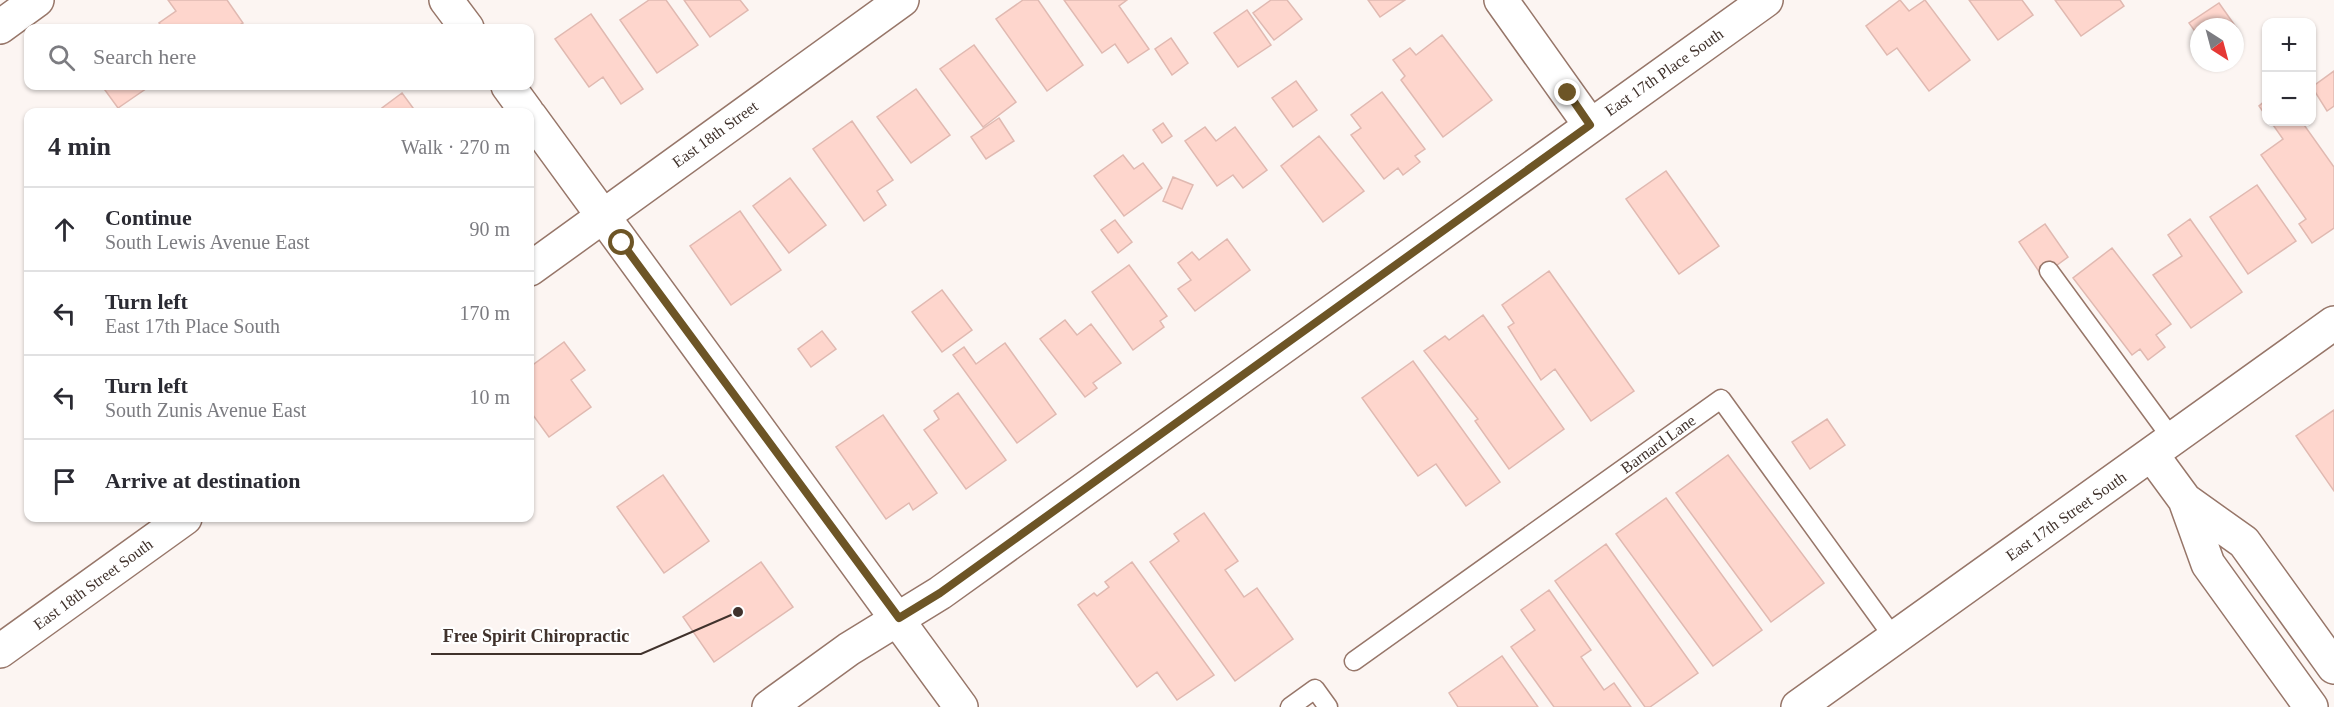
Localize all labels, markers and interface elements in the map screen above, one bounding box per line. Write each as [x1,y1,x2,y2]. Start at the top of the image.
north arrow [2190,18,2244,72]
map controls [2262,18,2316,126]
button: + [2262,18,2316,72]
search box [24,24,534,90]
street label: East 17th Place South [1602,25,1726,119]
icon: search [45,41,78,74]
text: Search here [93,44,196,69]
button: − [2262,72,2316,126]
route end [1554,79,1580,105]
street label: East 18th Street [669,97,761,171]
text: 4 min [48,132,111,161]
text: Walk · 270 m [401,136,510,158]
text: Continue [105,205,192,230]
icon: ahead [48,213,81,246]
text: 90 m [469,218,510,240]
route start [608,229,634,255]
text: South Lewis Avenue East [105,231,310,253]
text: Turn left [105,289,188,314]
icon: left [48,297,81,330]
text: 170 m [459,302,510,324]
text: East 17th Place South [105,315,280,337]
text: Turn left [105,373,188,398]
icon: left [48,381,81,414]
text: 10 m [469,386,510,408]
text: South Zunis Avenue East [105,399,306,421]
street label: Barnard Lane [1618,411,1698,477]
icon: arrive [48,465,81,498]
text: Arrive at destination [105,468,301,493]
street label: East 17th Street South [2003,468,2129,564]
street label: East 18th Street South [30,535,156,633]
callout: Free Spirit Chiropractic [431,618,641,654]
text: Free Spirit Chiropractic [443,626,629,646]

